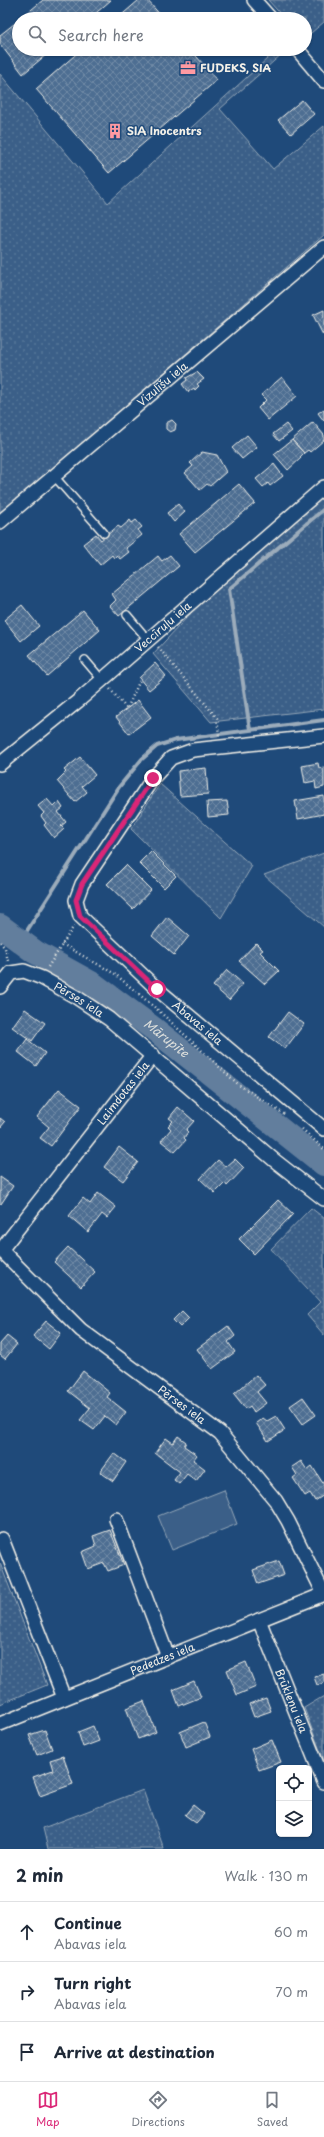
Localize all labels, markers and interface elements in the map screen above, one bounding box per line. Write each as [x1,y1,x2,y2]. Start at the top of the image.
search box [12,12,312,56]
icon: search [26,23,48,45]
text: Search here [58,23,144,46]
office icon: FUDEKS, SIA [179,59,197,77]
place label: FUDEKS, SIA [200,59,272,76]
building icon: SIA Inocentrs [106,122,124,140]
place label: SIA Inocentrs [127,122,202,139]
street label: Vizulīšu iela [133,357,191,410]
street label: Veccīruļu iela [131,597,195,656]
route end [144,769,162,787]
street label: Pērses iela [51,977,107,1021]
route start [148,980,166,998]
street label: Abavas iela [169,996,227,1049]
water label: Mārupīte [140,1014,193,1062]
street label: Laimdotas iela [93,1057,153,1128]
street label: Pērses iela [155,1381,210,1428]
street label: Pededzes iela [127,1638,197,1679]
street label: Brūkleņu iela [271,1666,312,1735]
map controls [276,1765,312,1837]
button: locate [276,1765,312,1801]
button: layers [276,1801,312,1837]
text: 2 min [16,1862,63,1888]
text: Walk · 130 m [225,1866,308,1885]
text: Continue [54,1911,122,1934]
icon: ahead [16,1921,38,1943]
text: 60 m [274,1922,308,1941]
text: Abavas iela [54,1934,126,1953]
text: Turn right [54,1971,131,1994]
icon: right [16,1981,38,2003]
text: 70 m [275,1982,308,2001]
text: Abavas iela [54,1994,126,2013]
text: Arrive at destination [54,2040,215,2063]
icon: arrive [16,2041,38,2063]
tab: Map [36,2089,59,2130]
tab: Directions [131,2089,185,2130]
tab: Saved [257,2089,288,2130]

